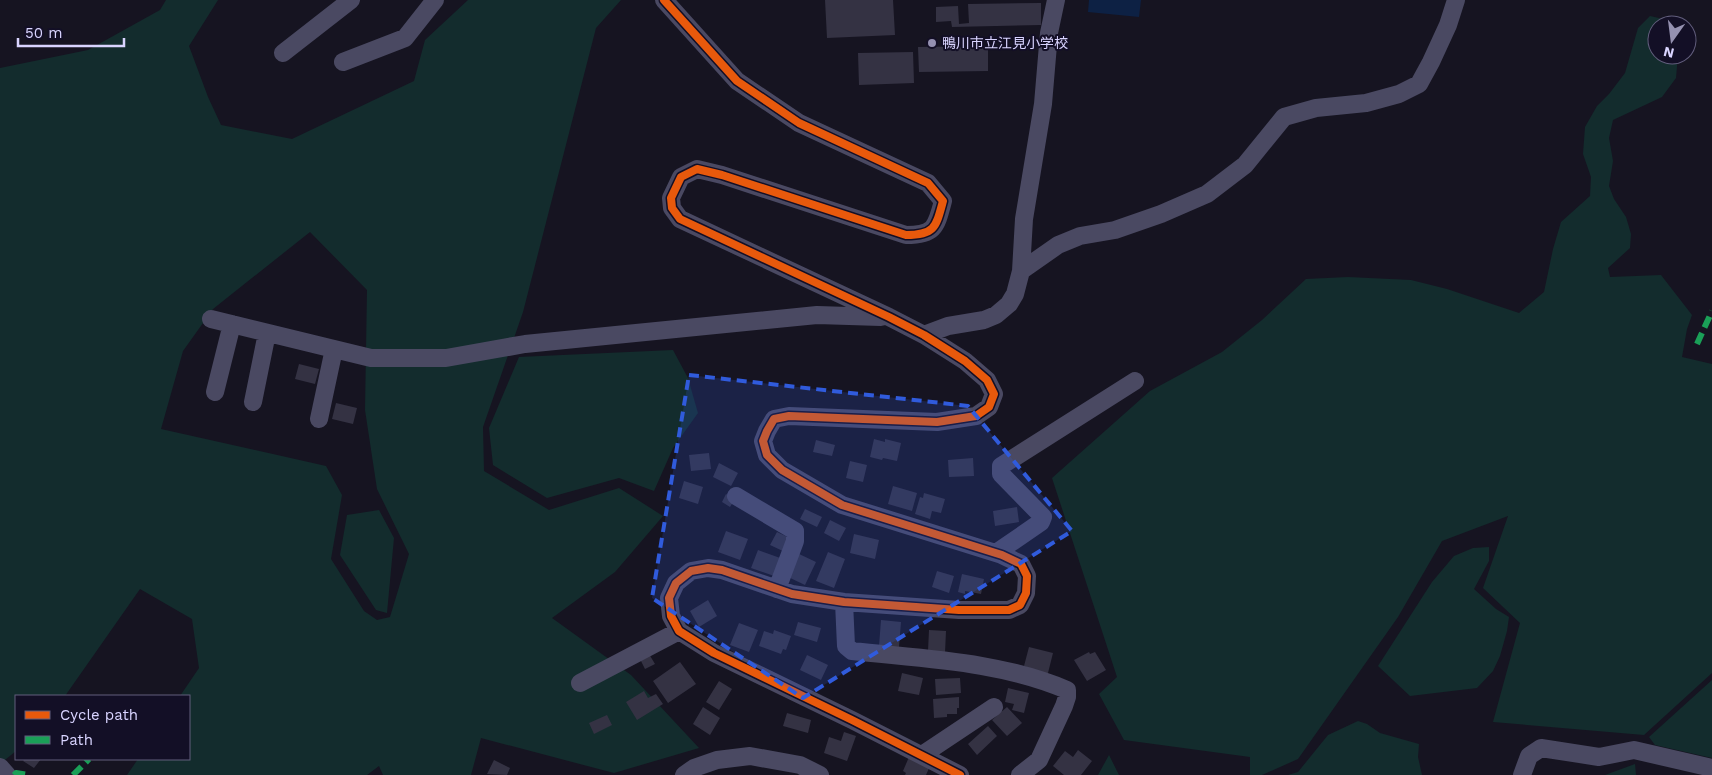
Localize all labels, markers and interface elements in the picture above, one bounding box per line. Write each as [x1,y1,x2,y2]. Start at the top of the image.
scale bar [18,15,124,47]
north arrow [1647,15,1697,65]
text: 50 m [25,24,62,42]
place label: 鴨川市立江見小学校 [942,35,1068,51]
marker: 鴨川市立江見小学校 [926,37,938,49]
text: N [1662,44,1676,62]
legend [15,695,190,760]
text: Cycle path [60,706,138,724]
text: Path [60,731,93,749]

